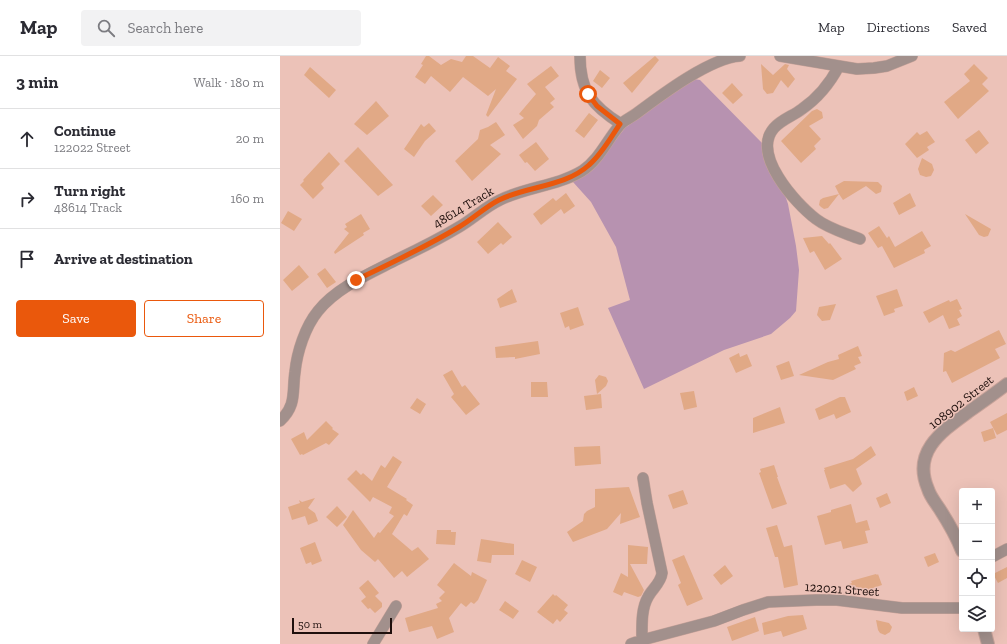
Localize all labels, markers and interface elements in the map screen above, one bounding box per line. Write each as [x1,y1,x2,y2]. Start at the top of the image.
search box [81,10,361,46]
text: Map [20,16,57,39]
icon: search [95,17,117,39]
text: Search here [127,19,203,37]
text: Map [818,19,845,36]
text: Directions [867,19,930,36]
text: Saved [952,19,987,36]
text: 3 min [16,72,58,92]
text: Walk · 180 m [194,75,264,90]
route start [579,85,597,103]
text: Continue [54,122,116,140]
icon: ahead [16,128,38,150]
text: 20 m [236,131,264,146]
text: 122022 Street [54,140,130,155]
text: Turn right [54,182,125,200]
street label: 48614 Track [430,183,496,231]
icon: right [16,188,38,210]
text: 160 m [230,191,264,206]
text: 48614 Track [54,200,122,215]
icon: arrive [16,248,38,270]
text: Arrive at destination [54,250,193,268]
route end [347,271,365,289]
button: Save [16,300,136,337]
button: Share [144,300,264,337]
street label: 108902 Street [926,372,996,432]
map controls [959,488,995,632]
button: + [959,488,995,524]
button: − [959,524,995,560]
button: locate [959,560,995,596]
street label: 122021 Street [804,579,880,599]
button: layers [959,596,995,632]
scale bar [292,616,392,635]
text: 50 m [298,618,322,631]

